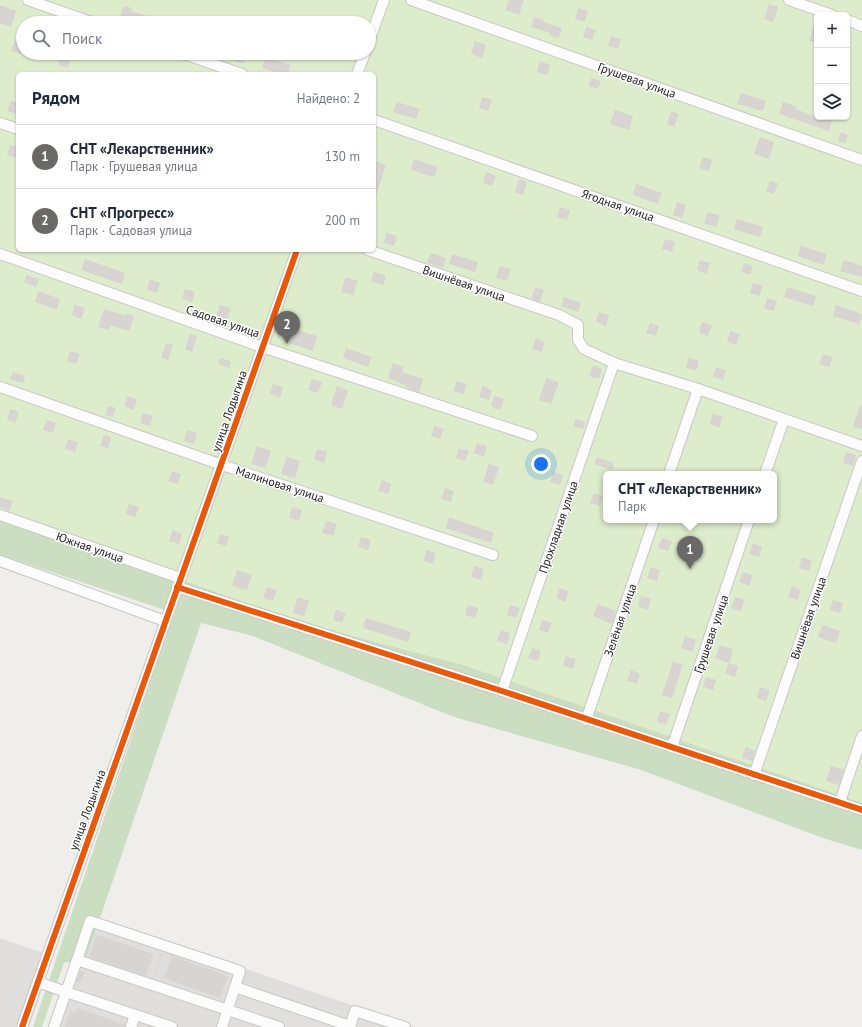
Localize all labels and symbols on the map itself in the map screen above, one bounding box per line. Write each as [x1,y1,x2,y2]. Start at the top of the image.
street label: Грушевая улица [596,59,678,101]
street label: Ягодная улица [580,186,656,224]
street label: Вишнёвая улица [421,262,507,304]
street label: Садовая улица [184,301,262,341]
pin: 2 [274,311,300,344]
street label: улица Лодыгина [208,368,250,454]
your location [531,454,551,474]
street label: Малиновая улица [234,463,326,505]
street label: Прохладная улица [535,479,581,575]
street label: Южная улица [54,528,126,566]
pin: 1 [677,536,703,569]
street label: Вишнёвая улица [787,575,829,661]
street label: Зелёная улица [600,581,640,659]
street label: Грушевая улица [691,593,731,675]
street label: улица Лодыгина [65,767,109,853]

